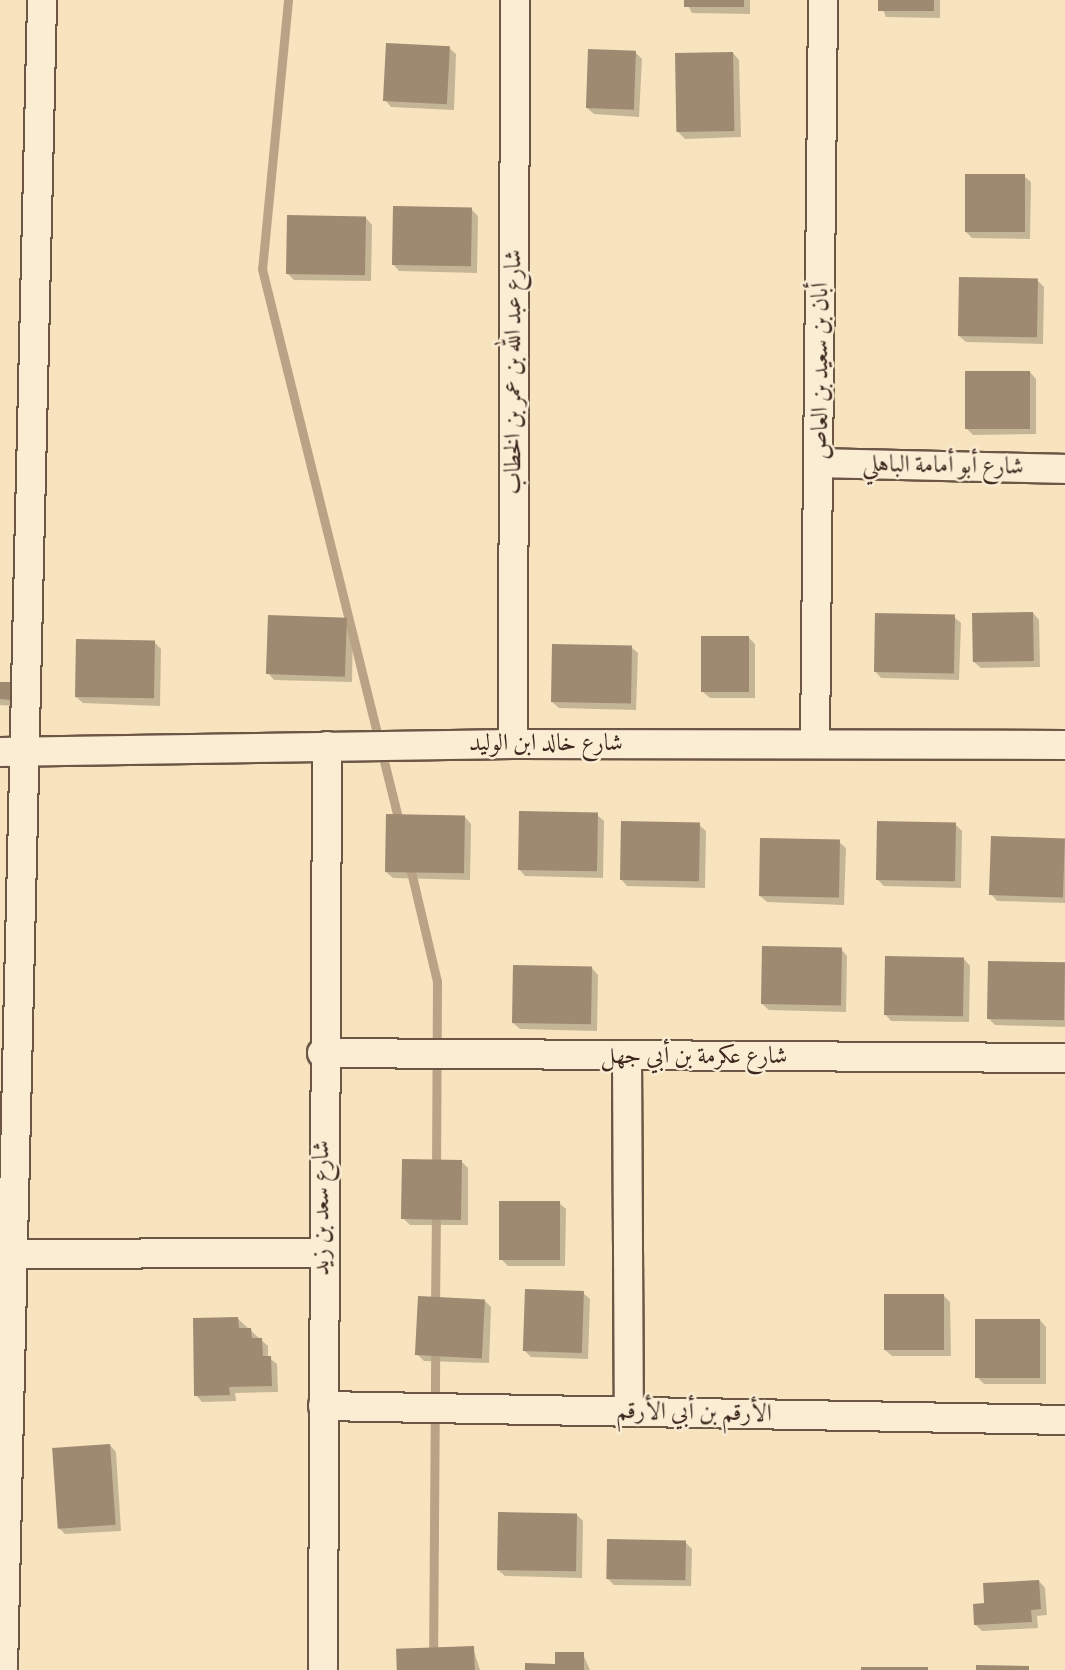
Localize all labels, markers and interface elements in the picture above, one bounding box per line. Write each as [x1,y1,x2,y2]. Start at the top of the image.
street label: شارع عبد الله بن عمر بن الخطاب [500,249,528,495]
street label: أبان بن سعيد بن العاص [807,282,835,460]
street label: شارع أبو أمامة الباهلي [862,450,1024,482]
street label: شارع خالد ابن الوليد [469,730,623,758]
street label: شارع عكرمة بن أبي جهل [601,1043,787,1071]
street label: شارع سعد بن زيد [308,1140,336,1276]
street label: الأرقم بن أبي الأرقم [616,1397,772,1429]

